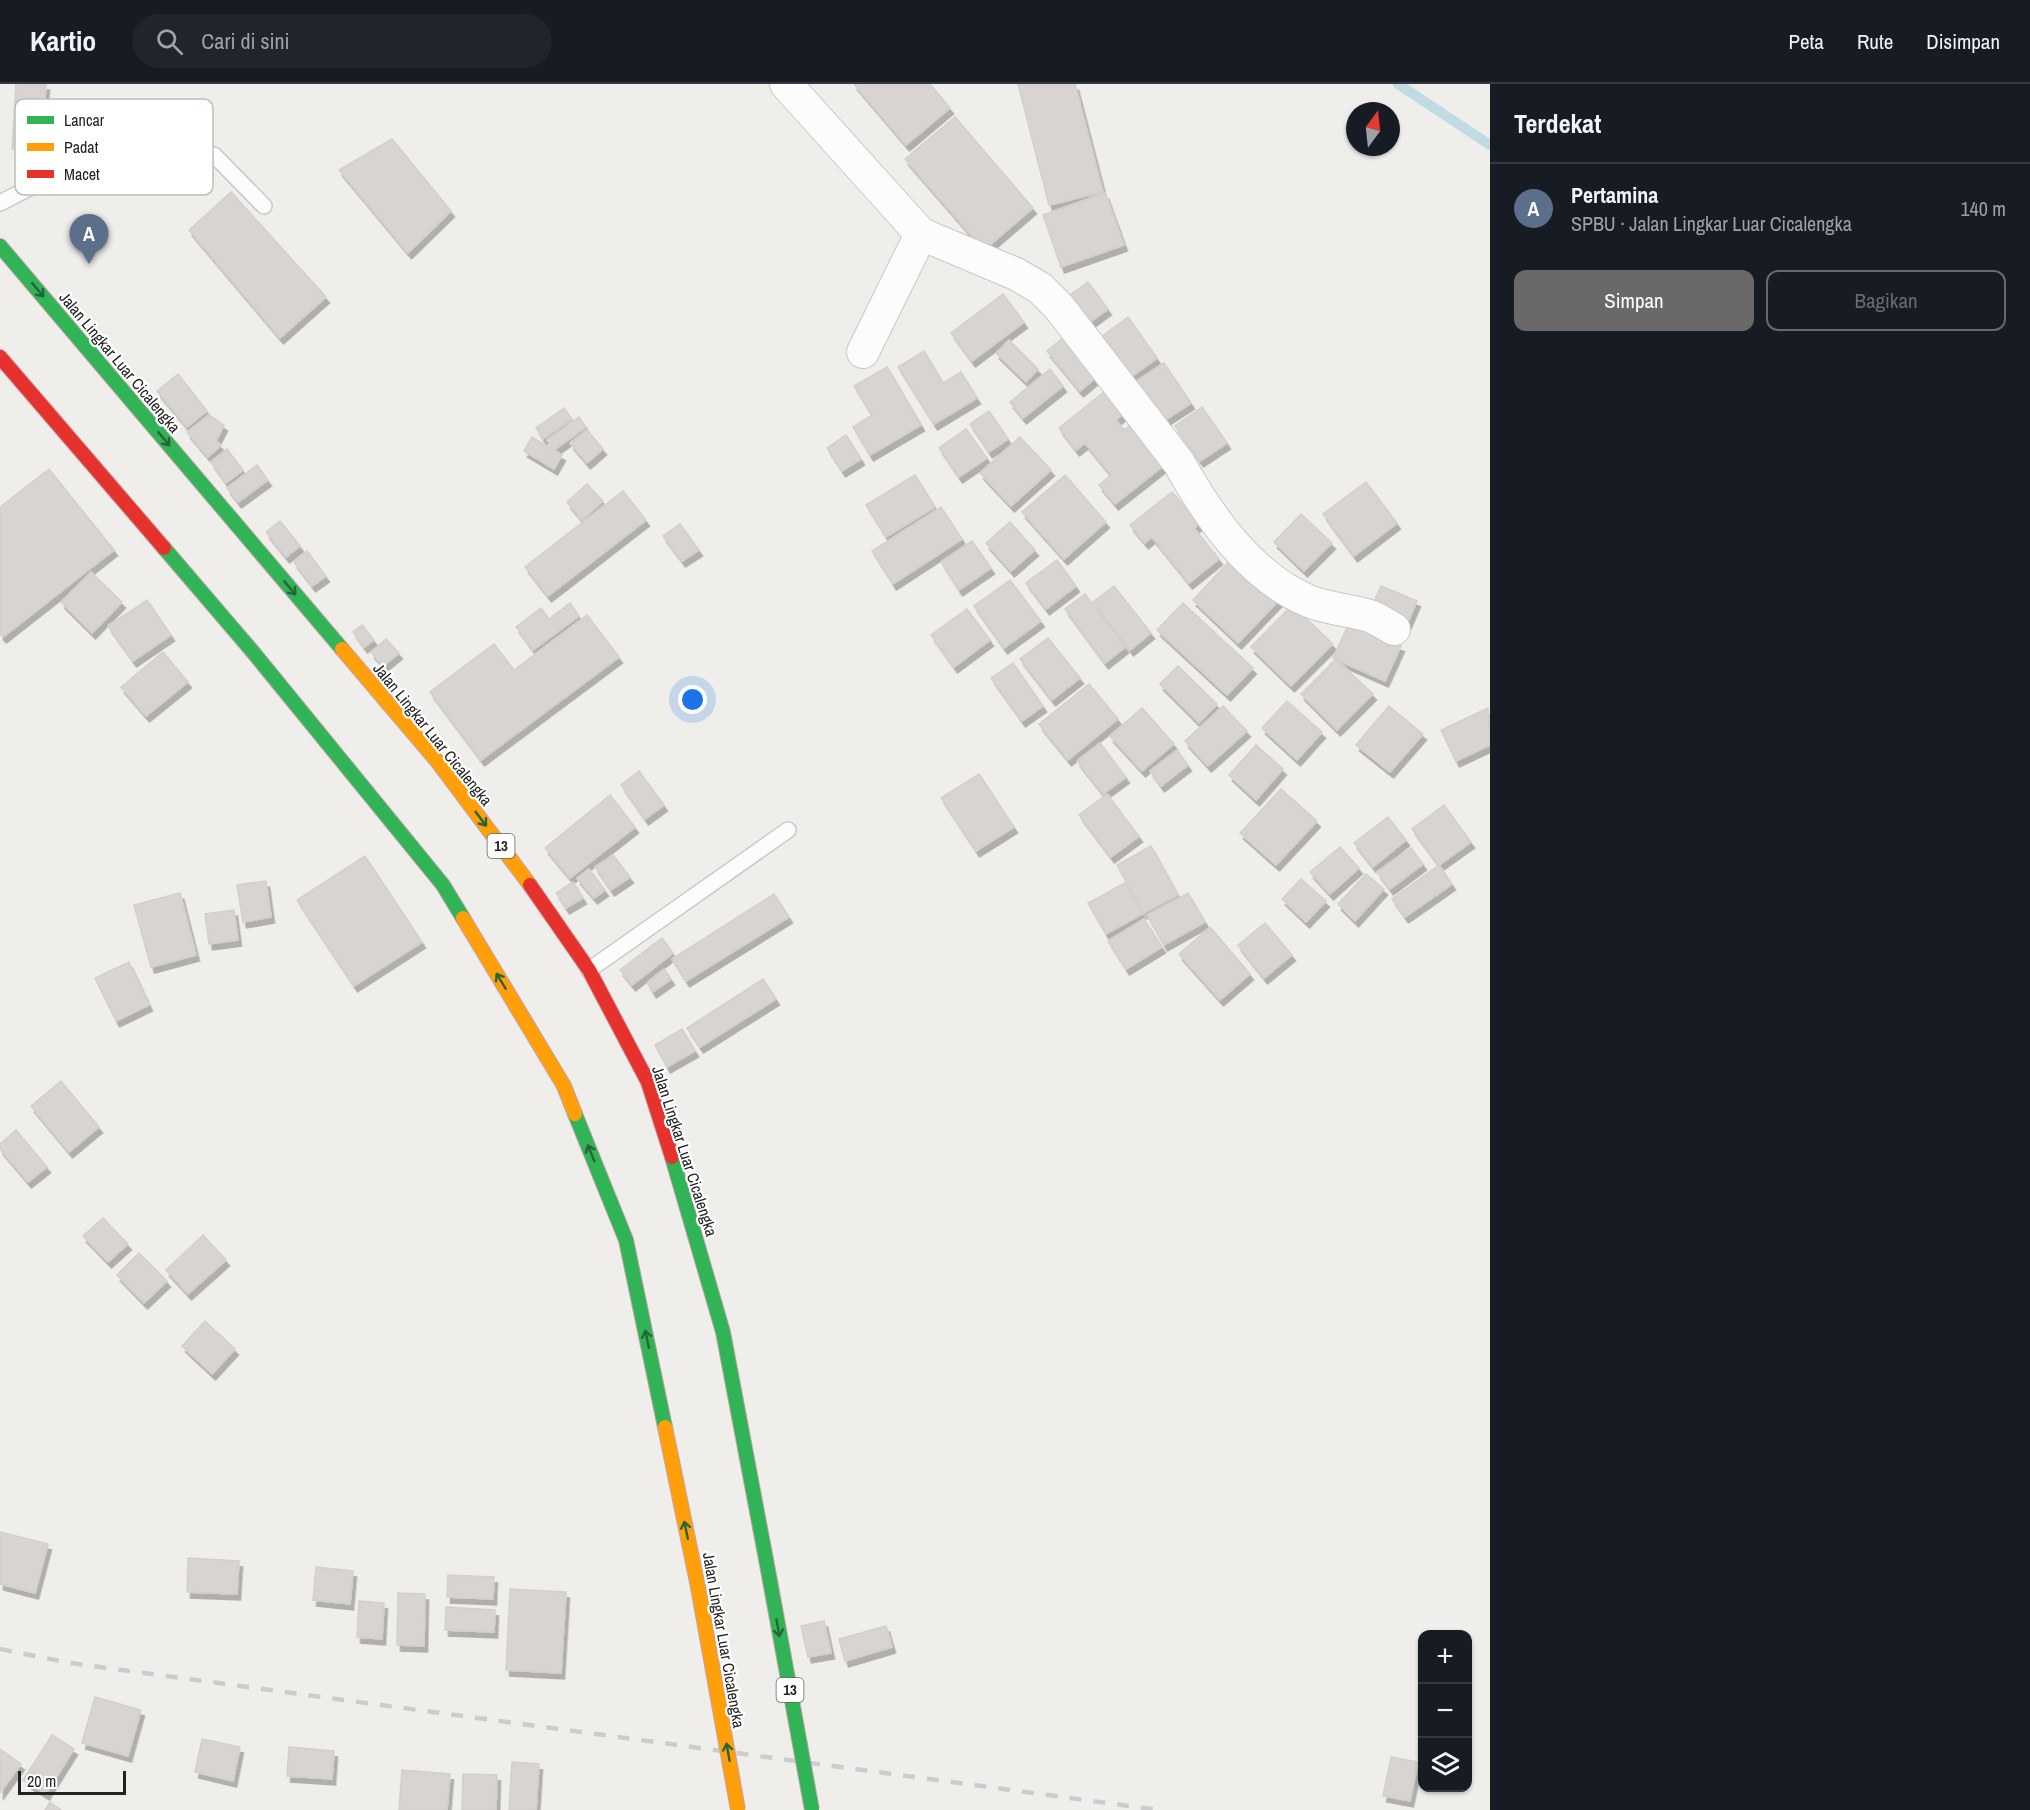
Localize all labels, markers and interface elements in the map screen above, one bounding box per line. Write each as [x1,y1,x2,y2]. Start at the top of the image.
search box [132,14,552,68]
text: Kartio [30,22,96,60]
icon: search [153,25,186,58]
text: Cari di sini [201,26,290,56]
text: Peta [1788,27,1824,56]
text: Rute [1857,27,1893,56]
text: Disimpan [1926,27,2000,56]
legend [15,99,213,195]
north arrow [1346,102,1400,156]
text: Terdekat [1514,106,1601,141]
text: Lancar [64,109,105,131]
text: Padat [64,136,99,158]
text: Macet [64,163,100,185]
text: Pertamina [1571,180,1658,210]
text: A [1528,195,1539,222]
text: 140 m [1960,195,2006,222]
text: SPBU · Jalan Lingkar Luar Cicalengka [1571,210,1852,237]
pin: A [70,214,109,264]
button: Simpan [1514,270,1754,331]
button: Bagikan [1766,270,2006,331]
one-way arrow [31,282,45,297]
street label: Jalan Lingkar Luar Cicalengka [54,287,186,438]
one-way arrow [157,431,171,446]
one-way arrow [283,580,297,595]
street label: Jalan Lingkar Luar Cicalengka [368,658,498,811]
your location [678,685,707,714]
one-way arrow [474,811,487,827]
road number: 13 [488,834,514,858]
one-way arrow [494,973,506,990]
street label: Jalan Lingkar Luar Cicalengka [647,1063,723,1240]
one-way arrow [585,1144,596,1163]
one-way arrow [640,1330,652,1349]
one-way arrow [680,1521,692,1540]
street label: Jalan Lingkar Luar Cicalengka [698,1550,750,1730]
one-way arrow [773,1617,784,1637]
map controls [1418,1630,1472,1792]
button: + [1418,1630,1472,1684]
road number: 13 [776,1678,804,1702]
button: − [1418,1684,1472,1738]
button: layers [1418,1738,1472,1792]
one-way arrow [722,1743,733,1763]
scale bar [18,1768,126,1796]
text: 20 m [27,1770,56,1792]

